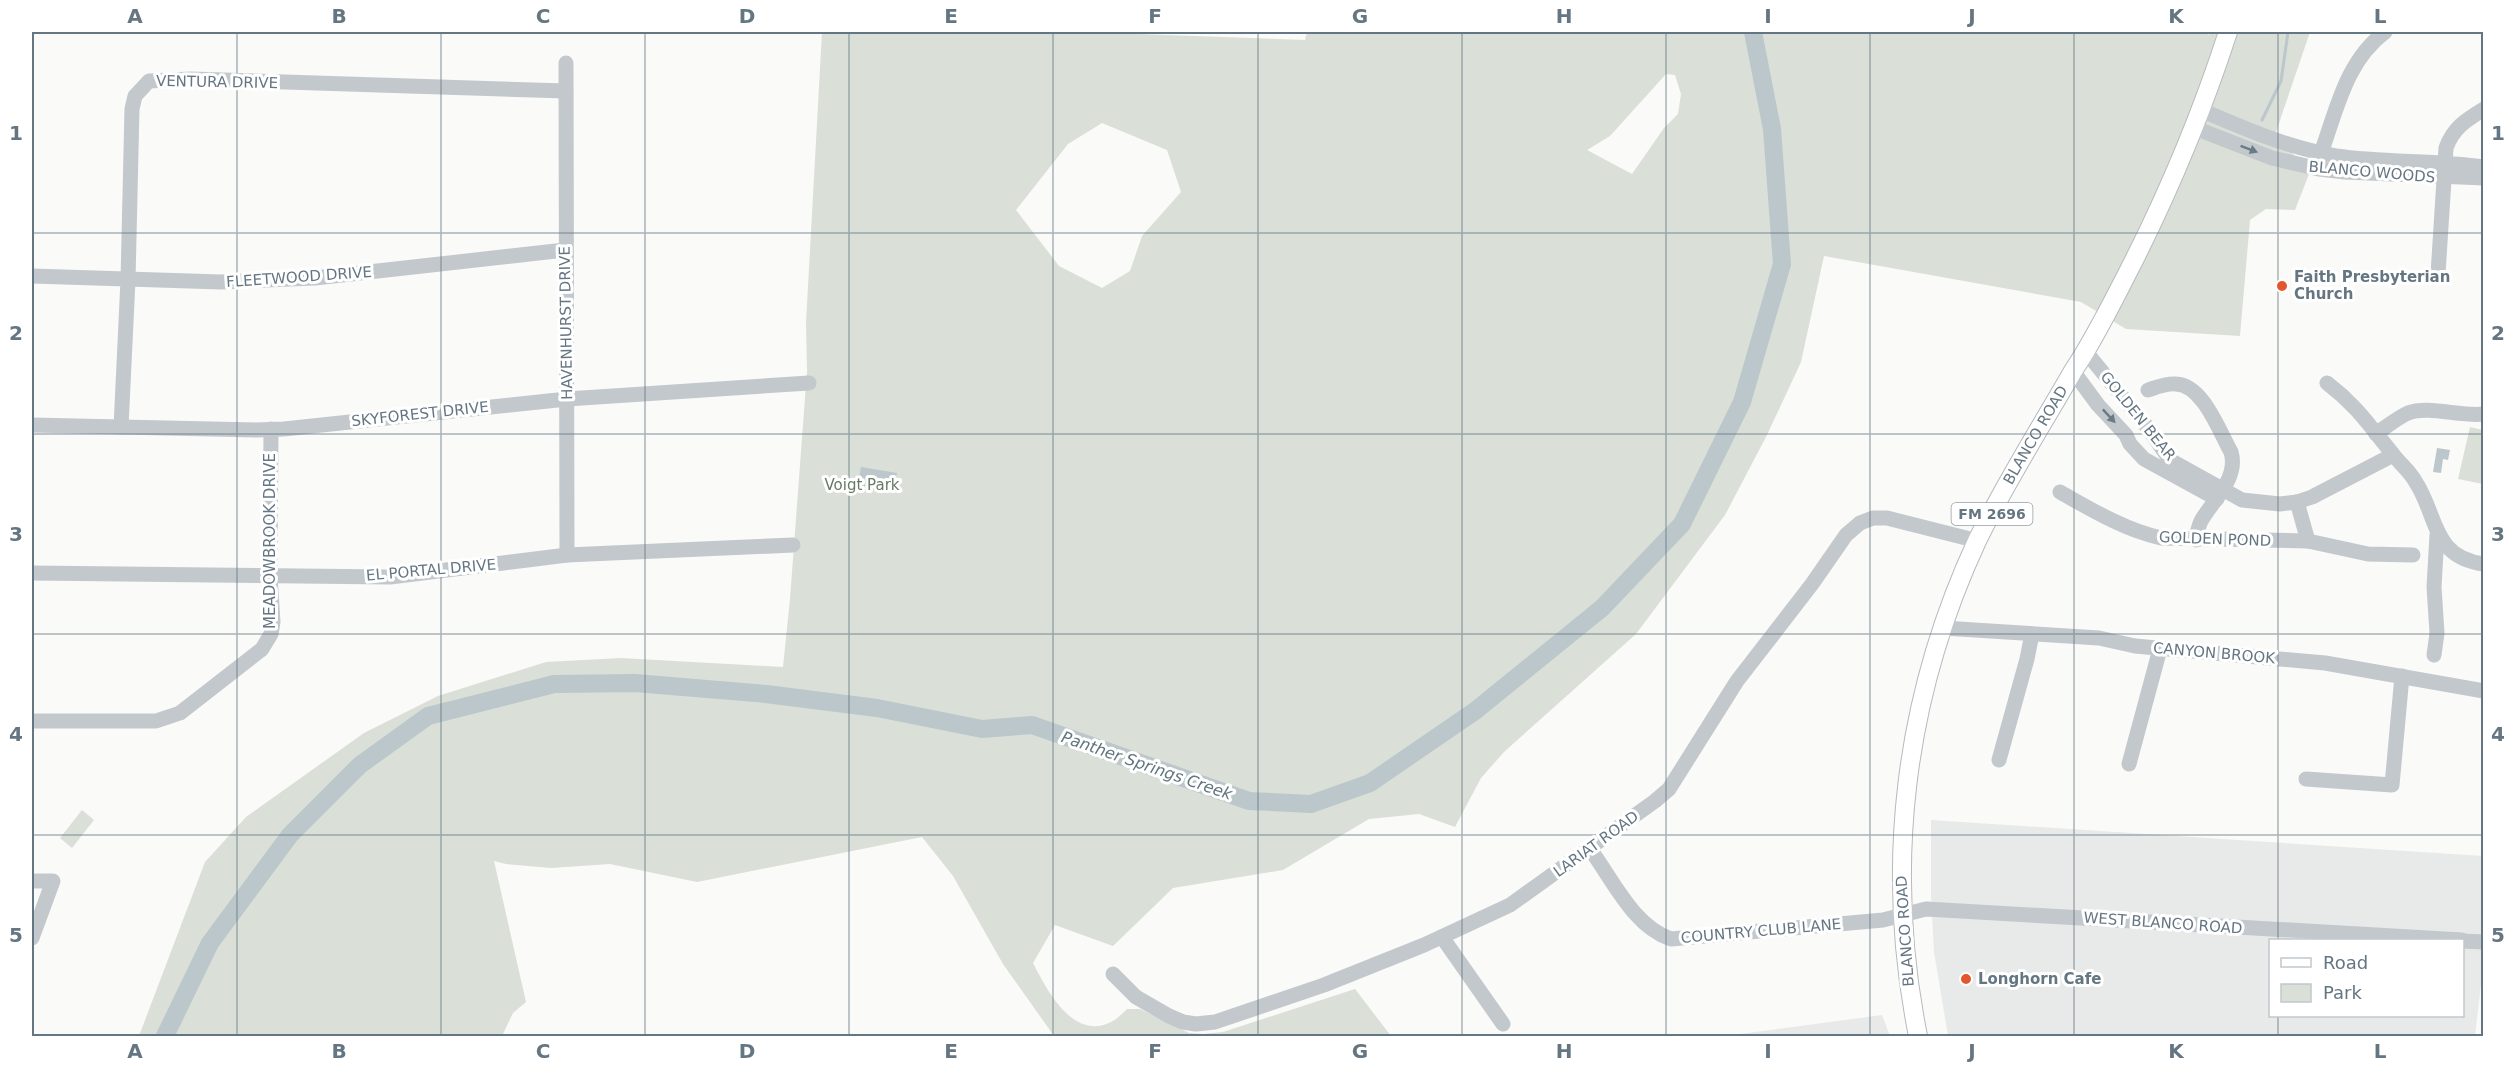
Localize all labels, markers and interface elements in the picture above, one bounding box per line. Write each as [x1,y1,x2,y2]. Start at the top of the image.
text: A [127,4,143,28]
text: B [331,4,347,28]
text: C [536,4,550,28]
text: D [739,4,755,28]
text: E [944,4,958,28]
text: F [1148,4,1162,28]
text: G [1352,4,1368,28]
text: H [1556,4,1572,28]
text: I [1764,4,1772,28]
text: J [1966,4,1976,28]
text: K [2168,4,2185,28]
text: L [2374,4,2387,28]
street label: VENTURA DRIVE [156,72,278,92]
text: 1 [9,121,23,145]
text: 1 [2491,121,2505,145]
one-way arrow [2240,145,2258,155]
street label: BLANCO WOODS [2308,157,2436,187]
street label: HAVENHURST DRIVE [556,246,576,400]
street label: FLEETWOOD DRIVE [226,263,372,291]
place label: Faith Presbyterian Church [2294,268,2450,303]
marker: Faith Presbyterian Church [2275,279,2289,293]
text: 2 [9,321,23,345]
text: 2 [2491,321,2505,345]
street label: GOLDEN BEAR [2097,368,2179,464]
street label: BLANCO ROAD [2000,382,2072,488]
street label: SKYFOREST DRIVE [350,398,490,430]
one-way arrow [2102,409,2116,424]
street label: MEADOWBROOK DRIVE [261,453,279,629]
park label: Voigt Park [824,476,900,494]
road number: FM 2696 [1952,503,2032,525]
text: 3 [9,522,23,546]
text: 3 [2491,522,2505,546]
street label: GOLDEN POND [2159,528,2271,550]
street label: EL PORTAL DRIVE [365,555,497,585]
street label: CANYON BROOK [2152,639,2277,667]
text: 4 [9,722,23,746]
text: 4 [2491,722,2505,746]
water label: Panther Springs Creek [1059,727,1235,804]
street label: LARIAT ROAD [1550,807,1642,881]
street label: BLANCO ROAD [1892,875,1918,987]
street label: WEST BLANCO ROAD [2083,908,2243,938]
street label: COUNTRY CLUB LANE [1680,915,1842,947]
text: 5 [9,923,23,947]
text: 5 [2491,923,2505,947]
legend [2269,939,2464,1017]
text: Road [2323,952,2368,973]
place label: Longhorn Cafe [1978,970,2101,988]
marker: Longhorn Cafe [1959,972,1973,986]
text: Park [2323,982,2362,1003]
text: A [127,1039,143,1063]
text: B [331,1039,347,1063]
text: C [536,1039,550,1063]
text: D [739,1039,755,1063]
text: E [944,1039,958,1063]
text: F [1148,1039,1162,1063]
text: G [1352,1039,1368,1063]
text: H [1556,1039,1572,1063]
text: I [1764,1039,1772,1063]
text: J [1966,1039,1976,1063]
text: K [2168,1039,2185,1063]
text: L [2374,1039,2387,1063]

